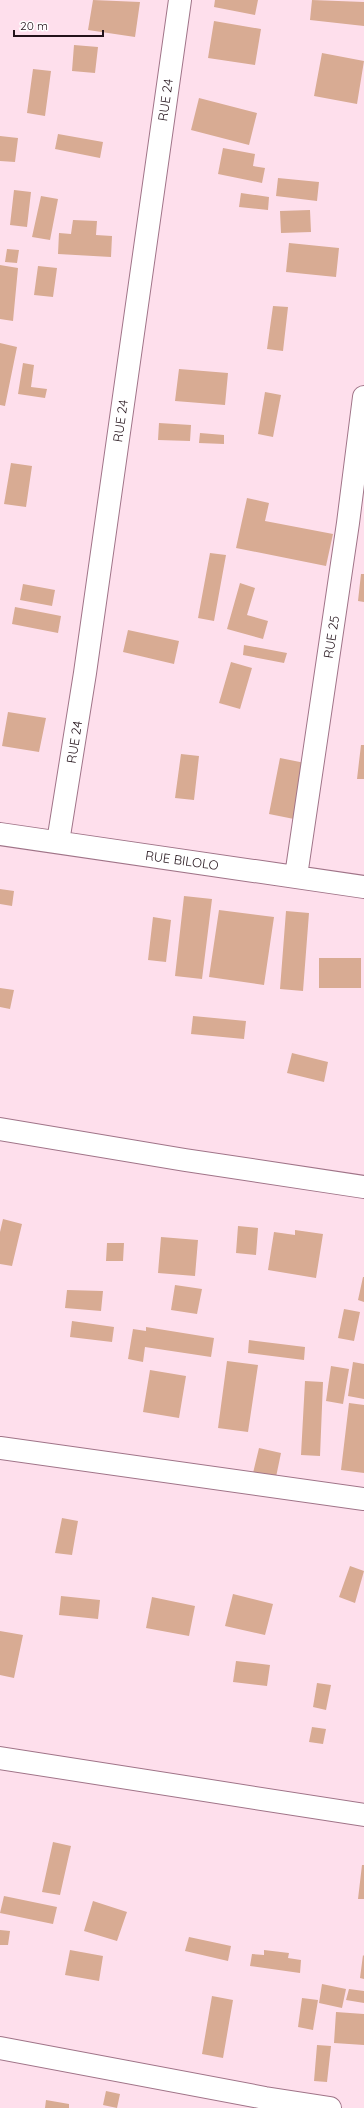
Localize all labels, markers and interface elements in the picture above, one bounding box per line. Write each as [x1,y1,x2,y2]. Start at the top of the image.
scale bar [14,12,103,38]
text: 20 m [20,18,48,33]
street label: RUE 24 [154,78,176,122]
street label: RUE 24 [109,399,131,443]
street label: RUE 25 [320,614,342,660]
street label: RUE 24 [63,720,85,764]
street label: RUE BILOLO [144,847,220,873]

